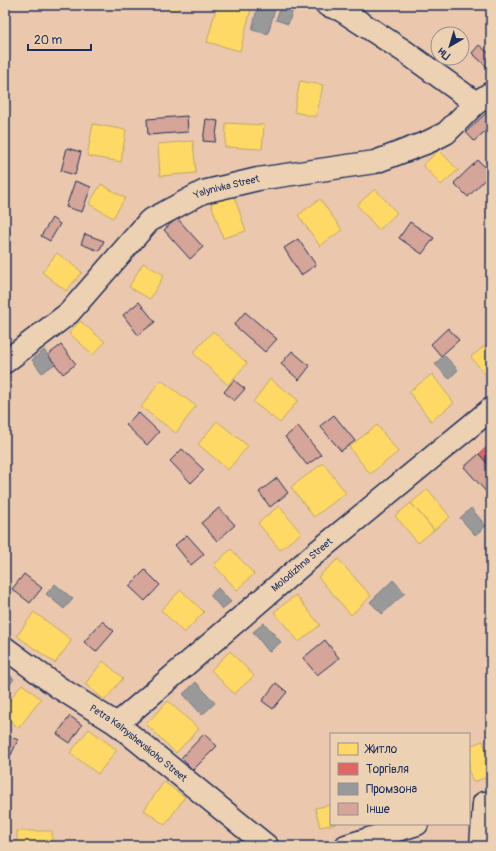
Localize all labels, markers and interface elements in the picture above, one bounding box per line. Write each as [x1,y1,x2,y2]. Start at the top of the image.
scale bar [28,26,91,52]
north arrow [430,26,470,66]
text: 20 m [34,33,63,48]
text: Пн [435,44,453,62]
street label: Yalynivka Street [191,173,262,202]
street label: Molodizhna Street [269,535,336,594]
street label: Petra Kalnyshevskoho Street [87,702,190,785]
legend [330,733,470,825]
text: Житло [364,742,398,757]
text: Торгівля [366,762,409,777]
text: Промзона [366,782,417,797]
text: Інше [366,802,390,817]

